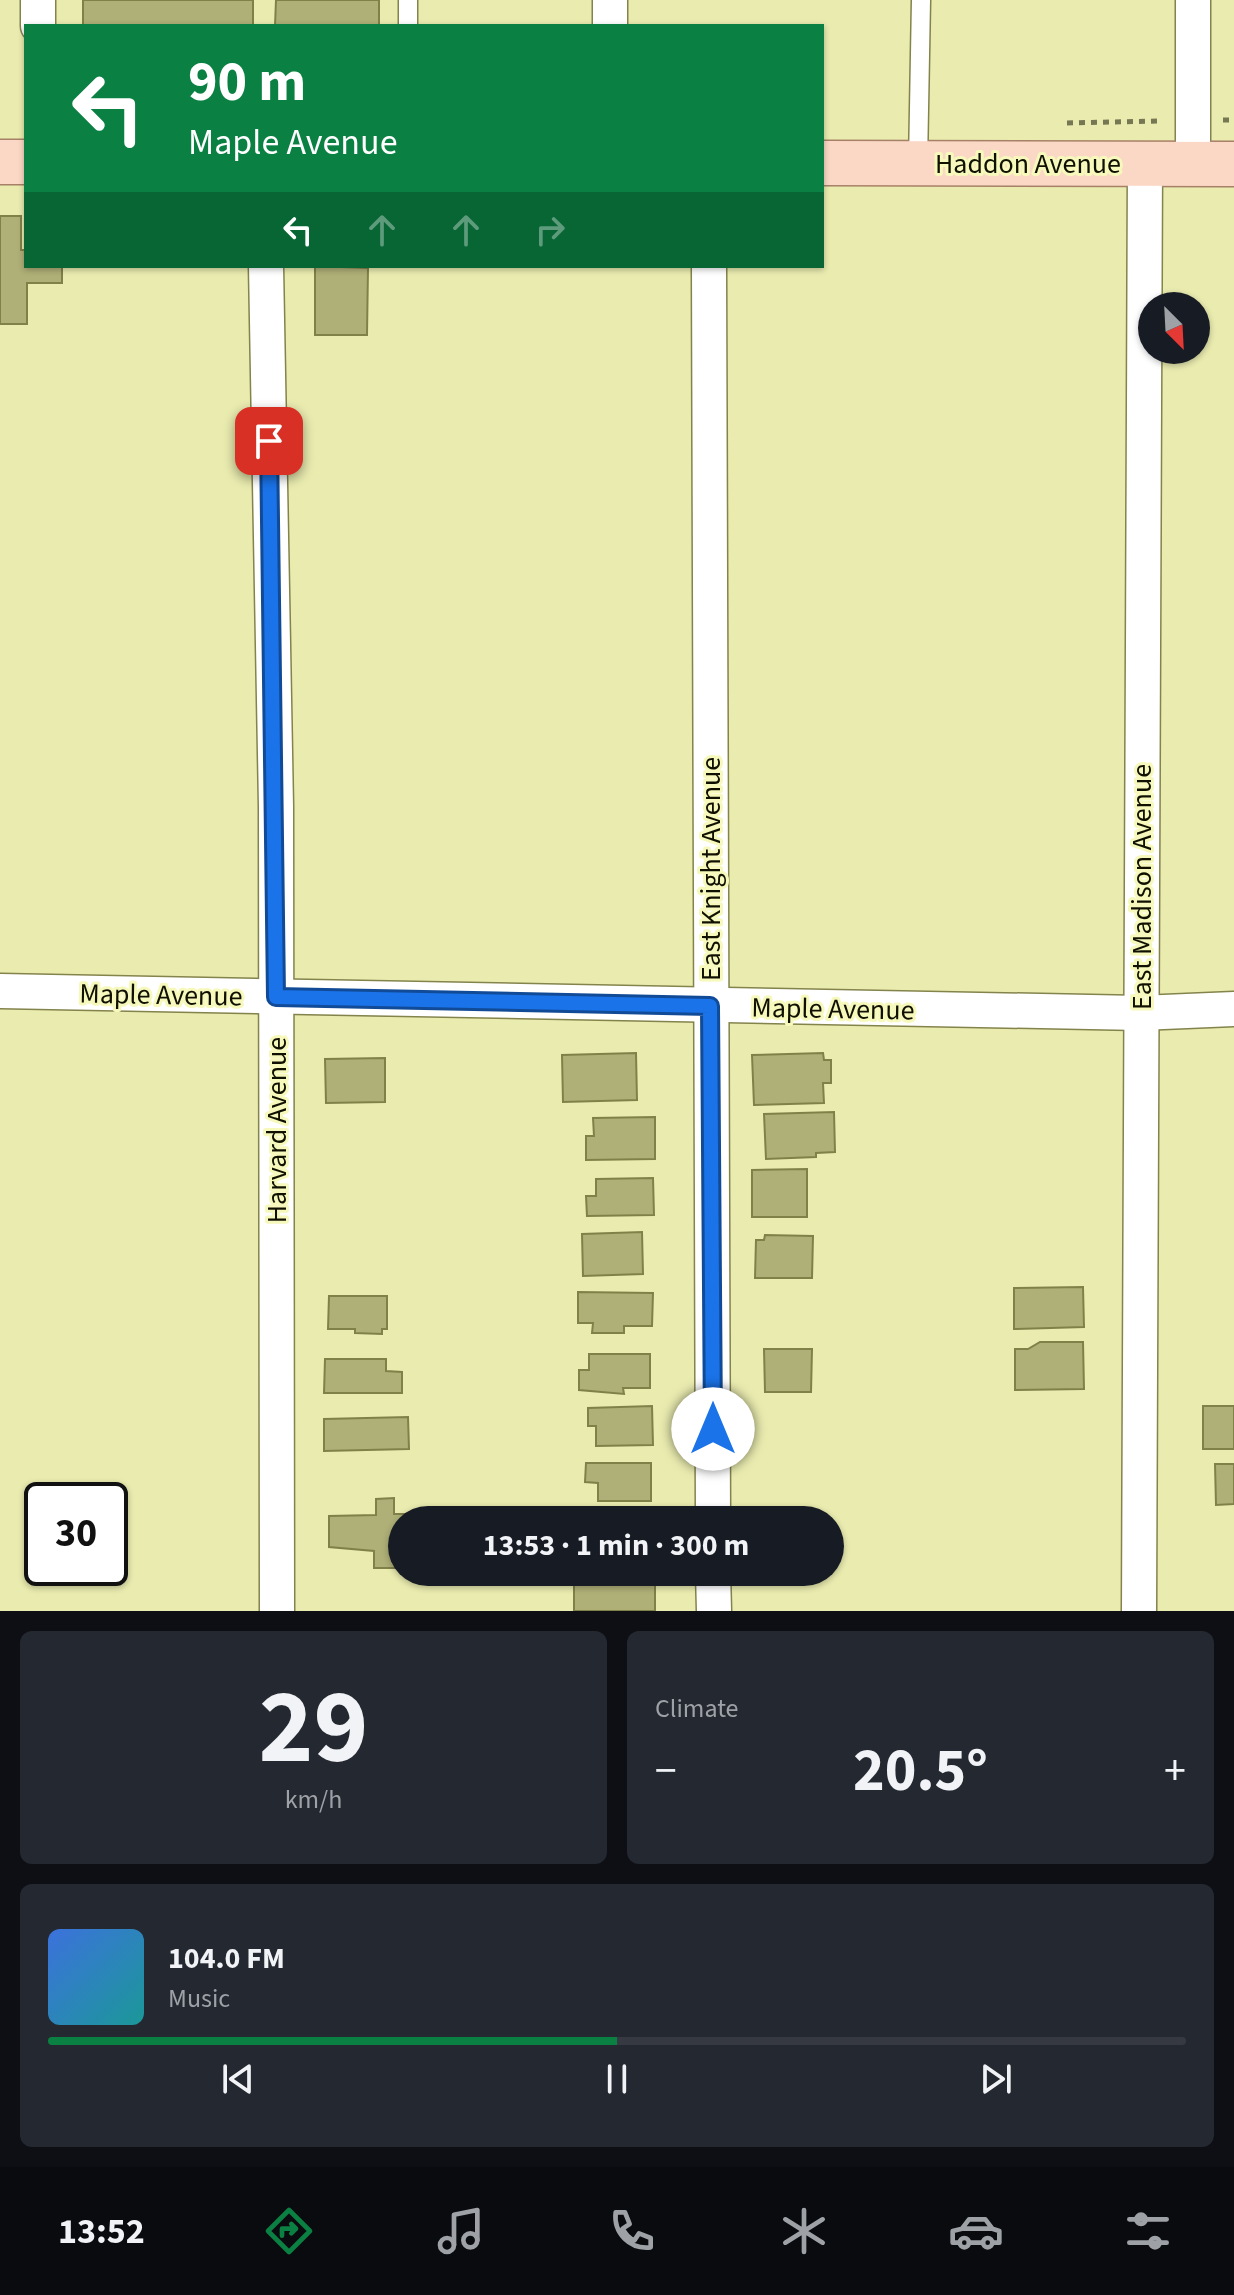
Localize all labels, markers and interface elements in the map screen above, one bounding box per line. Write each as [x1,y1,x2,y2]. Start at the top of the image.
text: 90 m [188,43,306,122]
icon: left [56,56,160,160]
text: Maple Avenue [188,117,397,168]
street label: Haddon Avenue [935,144,1121,184]
icon: left [276,208,320,252]
icon: ahead [360,208,404,252]
icon: ahead [444,208,488,252]
icon: right [528,208,572,252]
north arrow [1138,292,1210,364]
map controls [1138,292,1210,364]
pin [235,407,303,475]
icon: arrive [247,419,291,463]
street label: East Knight Avenue [691,757,731,981]
street label: East Madison Avenue [1122,764,1162,1010]
street label: Maple Avenue [79,974,243,1016]
street label: Maple Avenue [751,988,915,1030]
street label: Harvard Avenue [257,1037,297,1223]
position arrow [671,1387,755,1471]
speed limit sign: 30 [24,1482,128,1586]
text: 13:53 · 1 min · 300 m [483,1524,749,1567]
text: 29 [259,1655,368,1803]
text: Climate [655,1690,739,1727]
text: 20.5° [853,1729,988,1814]
text: − [655,1740,677,1803]
text: + [1164,1740,1186,1803]
text: km/h [285,1781,342,1818]
text: 104.0 FM [168,1937,285,1980]
text: Music [168,1980,230,2017]
icon: previous [216,2057,260,2101]
icon: pause [595,2057,639,2101]
icon: next [974,2057,1018,2101]
icon: directions [261,2203,317,2259]
icon: music [433,2203,489,2259]
icon: phone [604,2203,660,2259]
icon: climate [776,2203,832,2259]
icon: car [948,2203,1004,2259]
icon: filters [1120,2203,1176,2259]
text: 13:52 [58,2206,145,2257]

